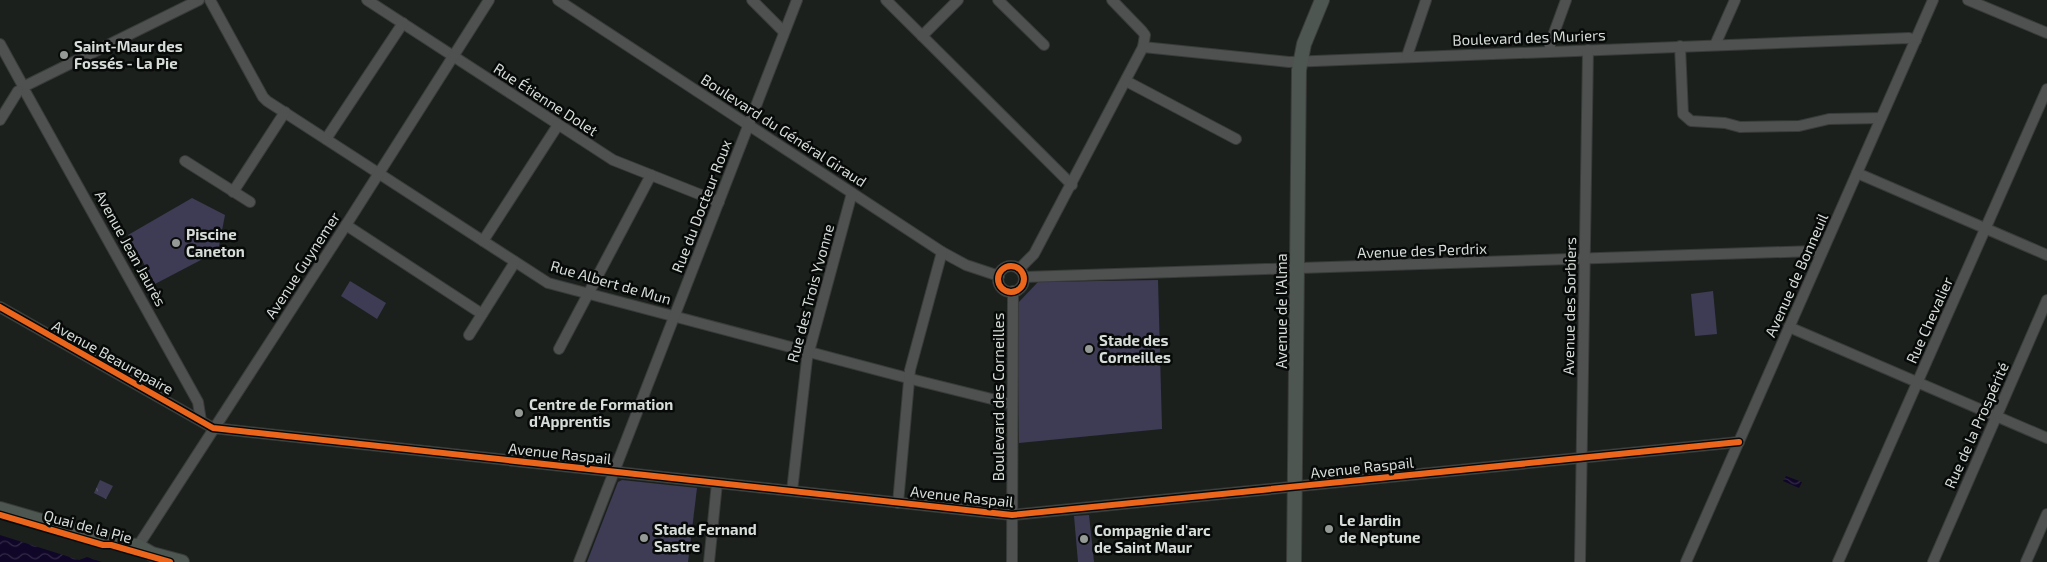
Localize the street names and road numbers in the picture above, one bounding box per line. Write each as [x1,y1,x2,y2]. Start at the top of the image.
street label: Boulevard des Muriers [1452,25,1606,49]
street label: Rue Étienne Dolet [491,59,602,140]
street label: Boulevard du Général Giraud [698,70,870,190]
street label: Rue du Docteur Roux [667,137,735,275]
street label: Avenue Jean Jaurès [92,187,170,309]
street label: Avenue Guynemer [261,208,343,322]
street label: Avenue de Bonneuil [1761,210,1832,340]
street label: Rue des Trois Yvonne [783,222,837,364]
street label: Avenue des Sorbiers [1559,237,1579,375]
street label: Avenue des Perdrix [1357,239,1487,261]
street label: Avenue de l'Alma [1272,253,1290,369]
street label: Rue Albert de Mun [549,256,673,308]
street label: Rue Chevalier [1902,274,1956,366]
street label: Boulevard des Corneilles [989,313,1007,481]
street label: Avenue Beaurepaire [49,316,177,398]
street label: Rue de la Prospérité [1940,359,2012,491]
street label: Avenue Raspail [507,439,613,467]
street label: Avenue Raspail [1309,453,1415,481]
street label: Avenue Raspail [909,482,1015,510]
street label: Quai de la Pie [42,506,134,547]

